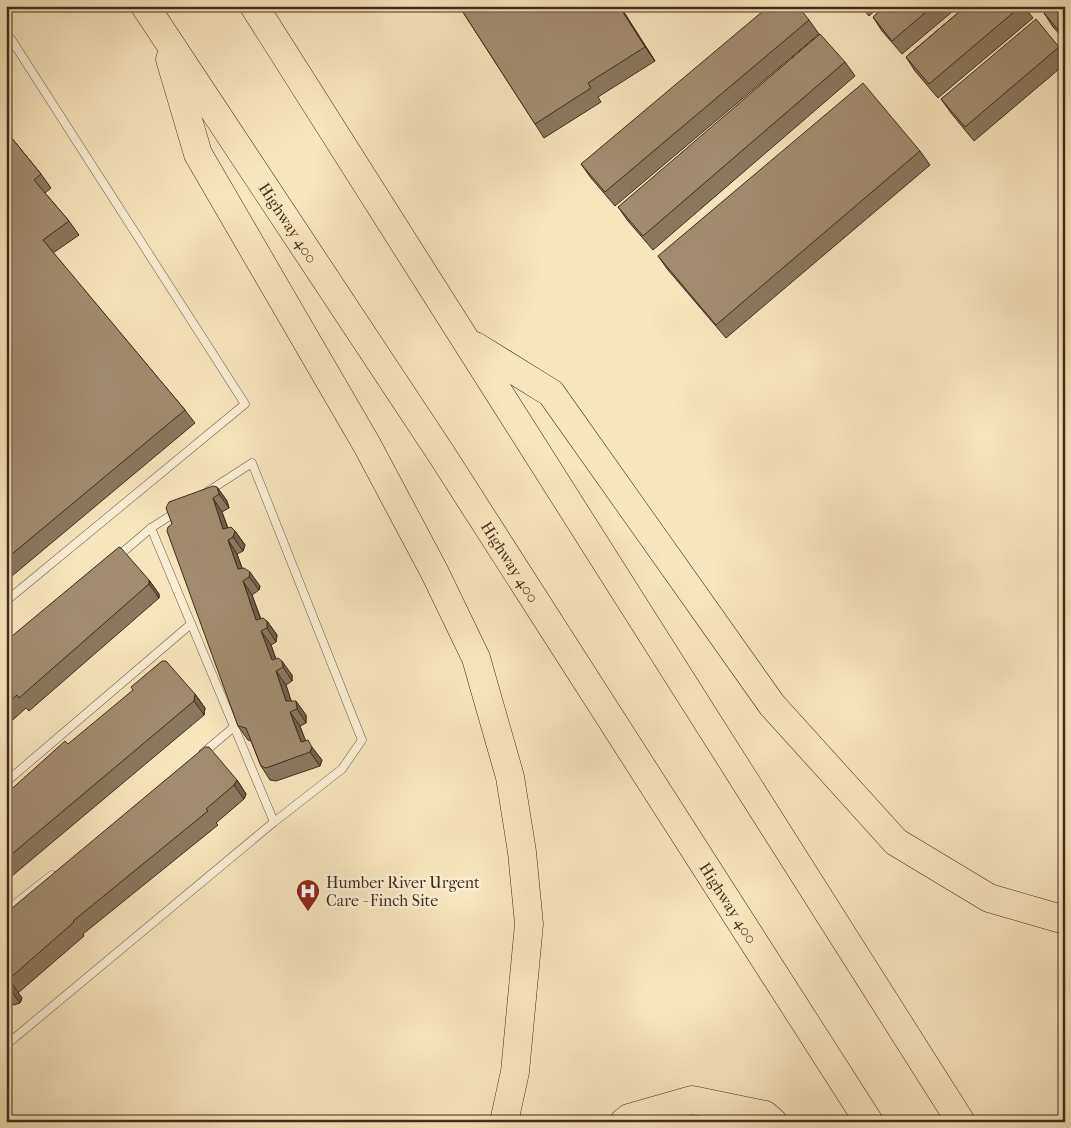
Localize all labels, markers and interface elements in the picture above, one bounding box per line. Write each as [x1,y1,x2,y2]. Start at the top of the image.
street label: Highway 400 [255,179,321,267]
street label: Highway 400 [477,518,543,606]
street label: Highway 400 [695,859,761,947]
place label: Humber River Urgent Care - Finch Site [326,873,480,910]
hospital icon: Humber River Urgent Care - Finch Site [295,878,321,912]

